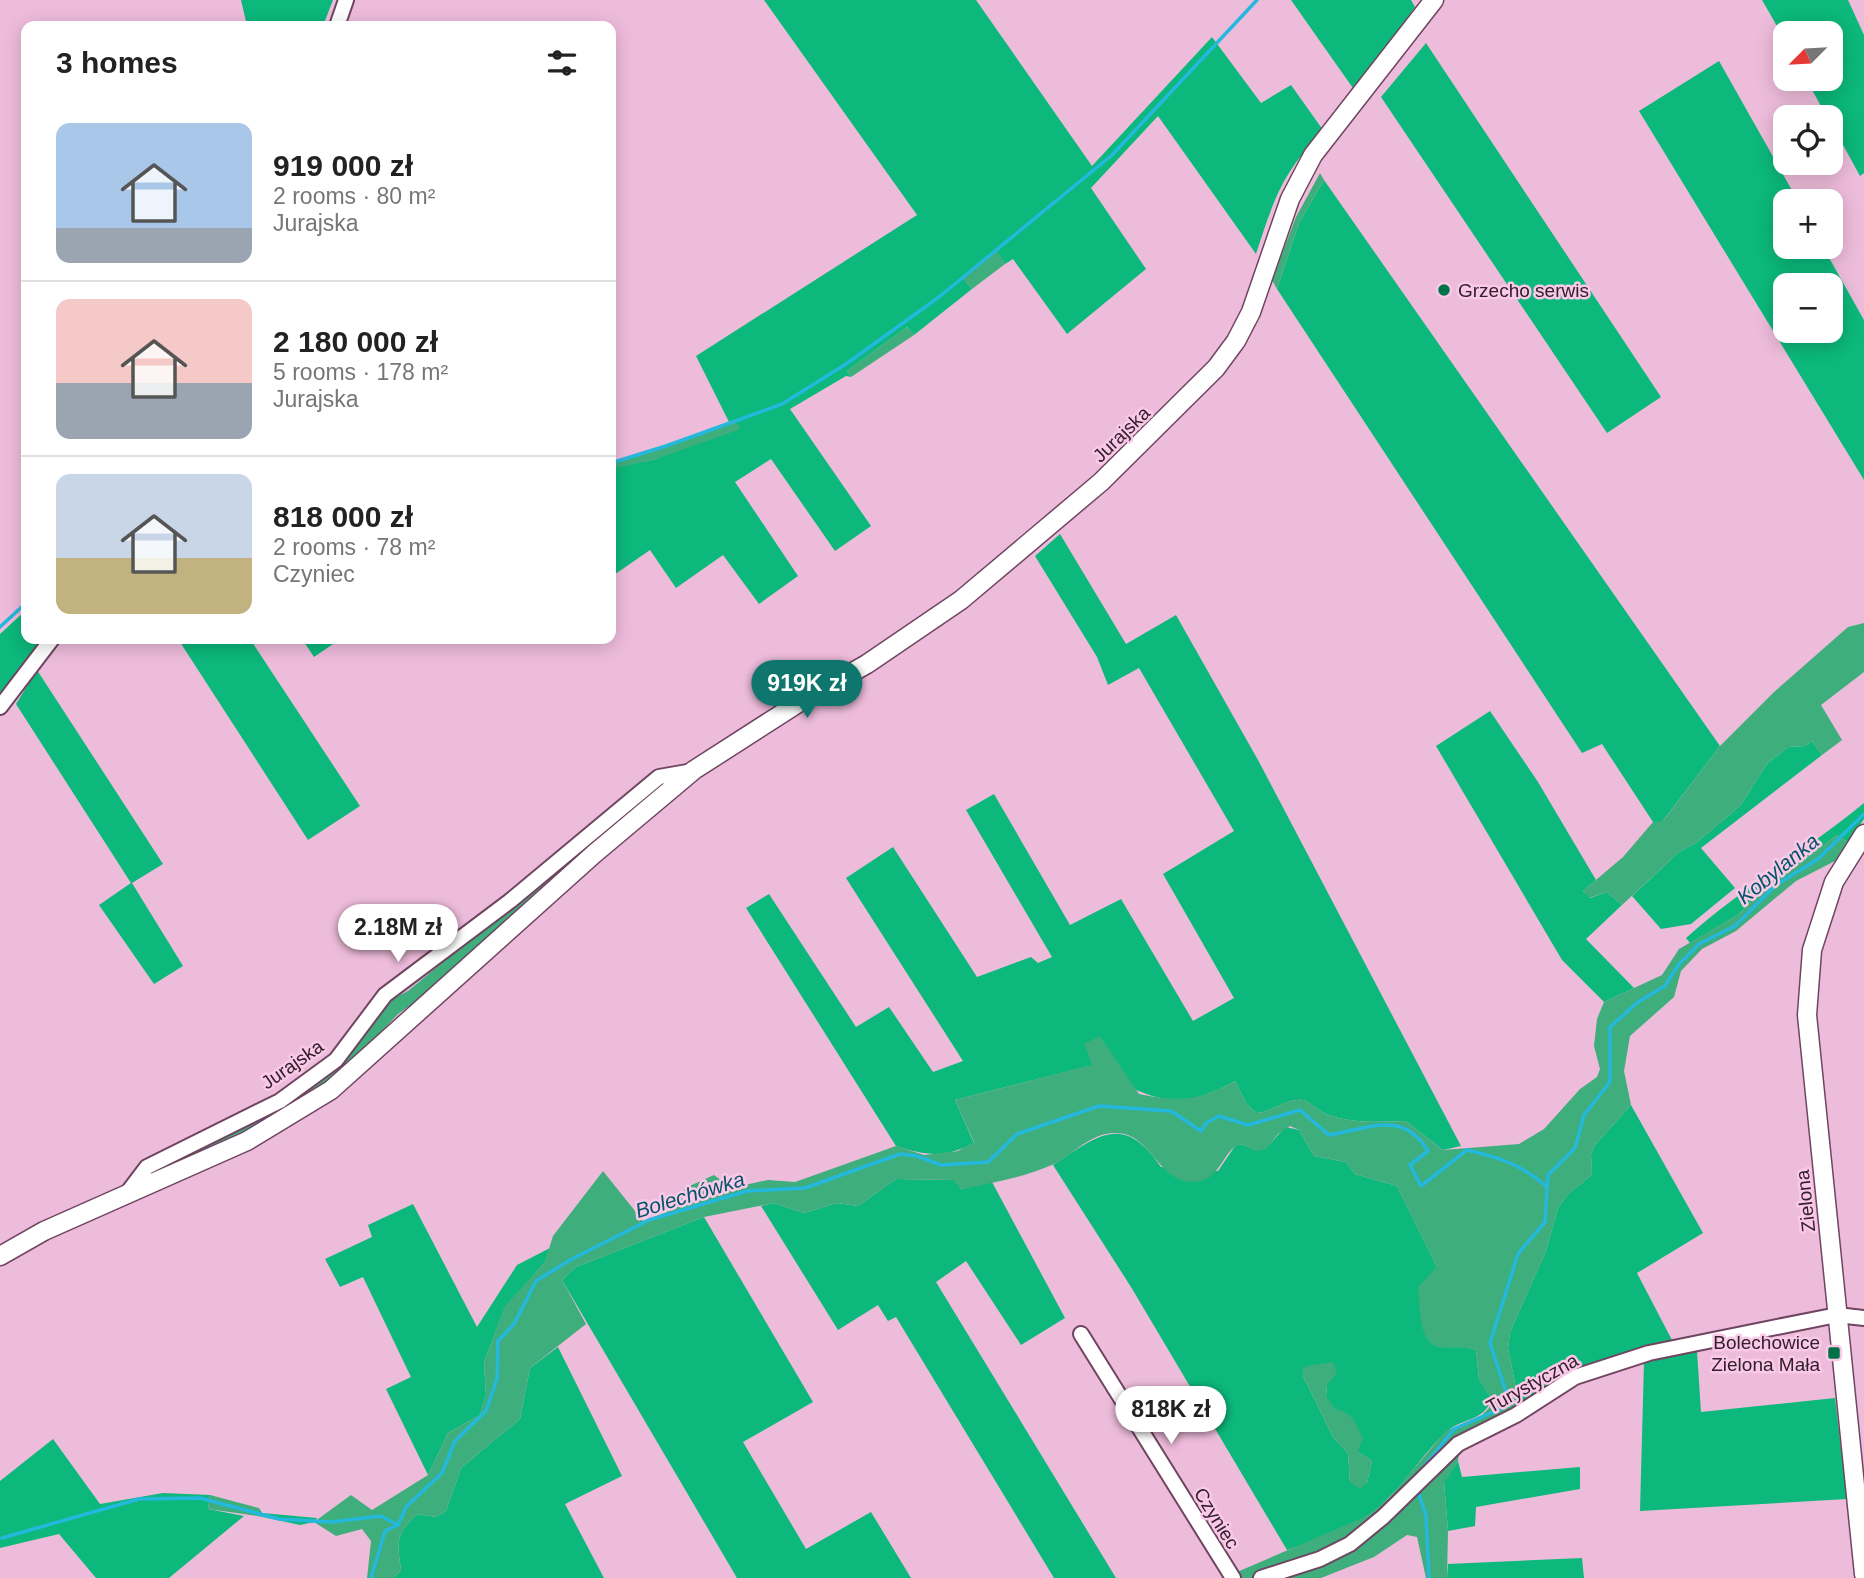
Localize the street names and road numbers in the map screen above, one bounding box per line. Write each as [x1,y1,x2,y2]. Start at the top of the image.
street label: Jurajska [1089,402,1154,466]
street label: Jurajska [257,1035,328,1093]
street label: Zielona [1792,1168,1819,1233]
street label: Turystyczna [1483,1349,1582,1417]
street label: Czyniec [1190,1484,1243,1552]

